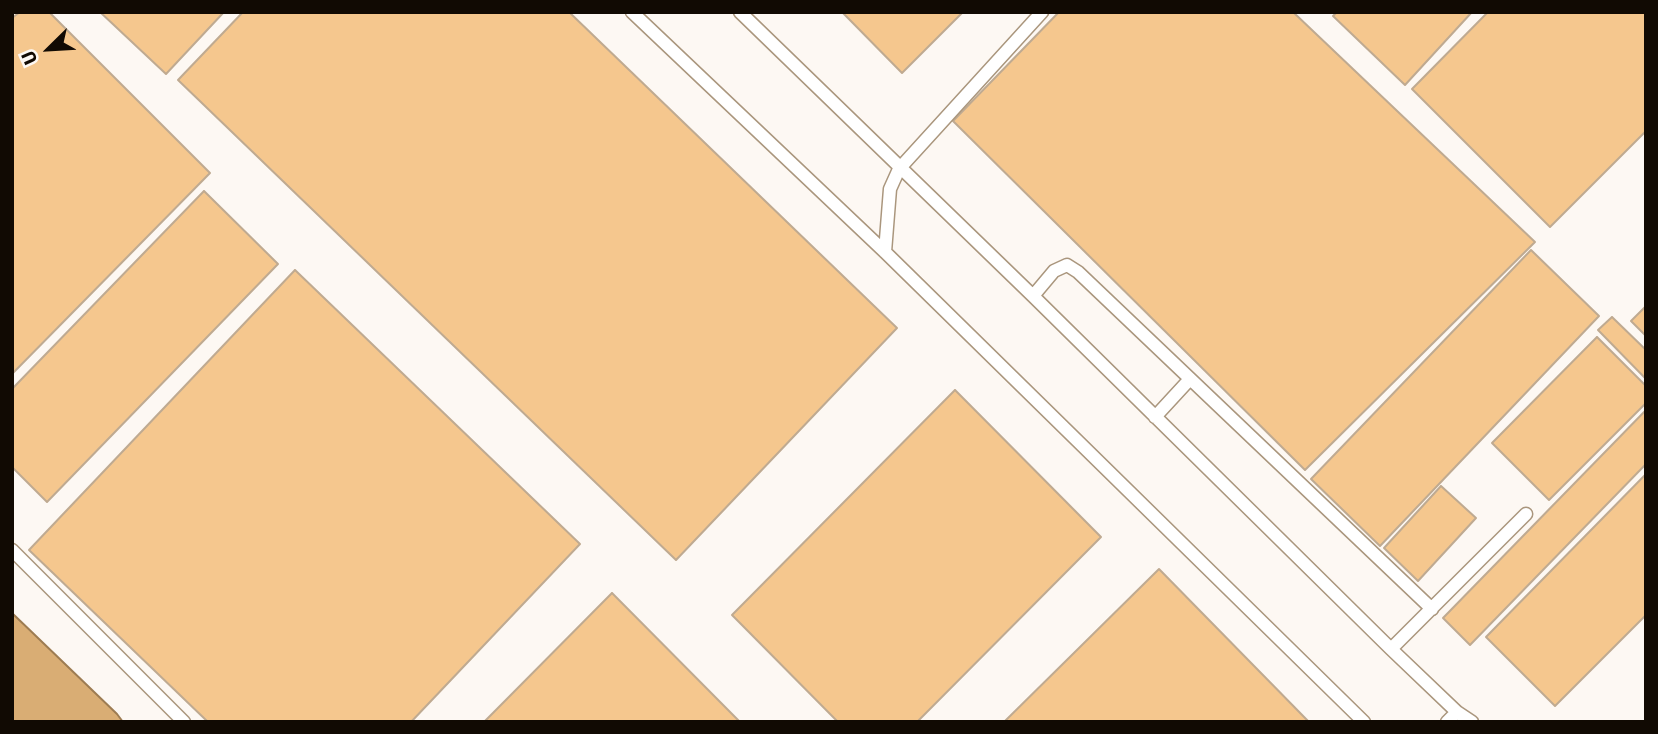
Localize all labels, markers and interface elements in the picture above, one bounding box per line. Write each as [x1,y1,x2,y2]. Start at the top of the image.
north arrow [14,14,84,84]
text: U [16,47,42,68]

